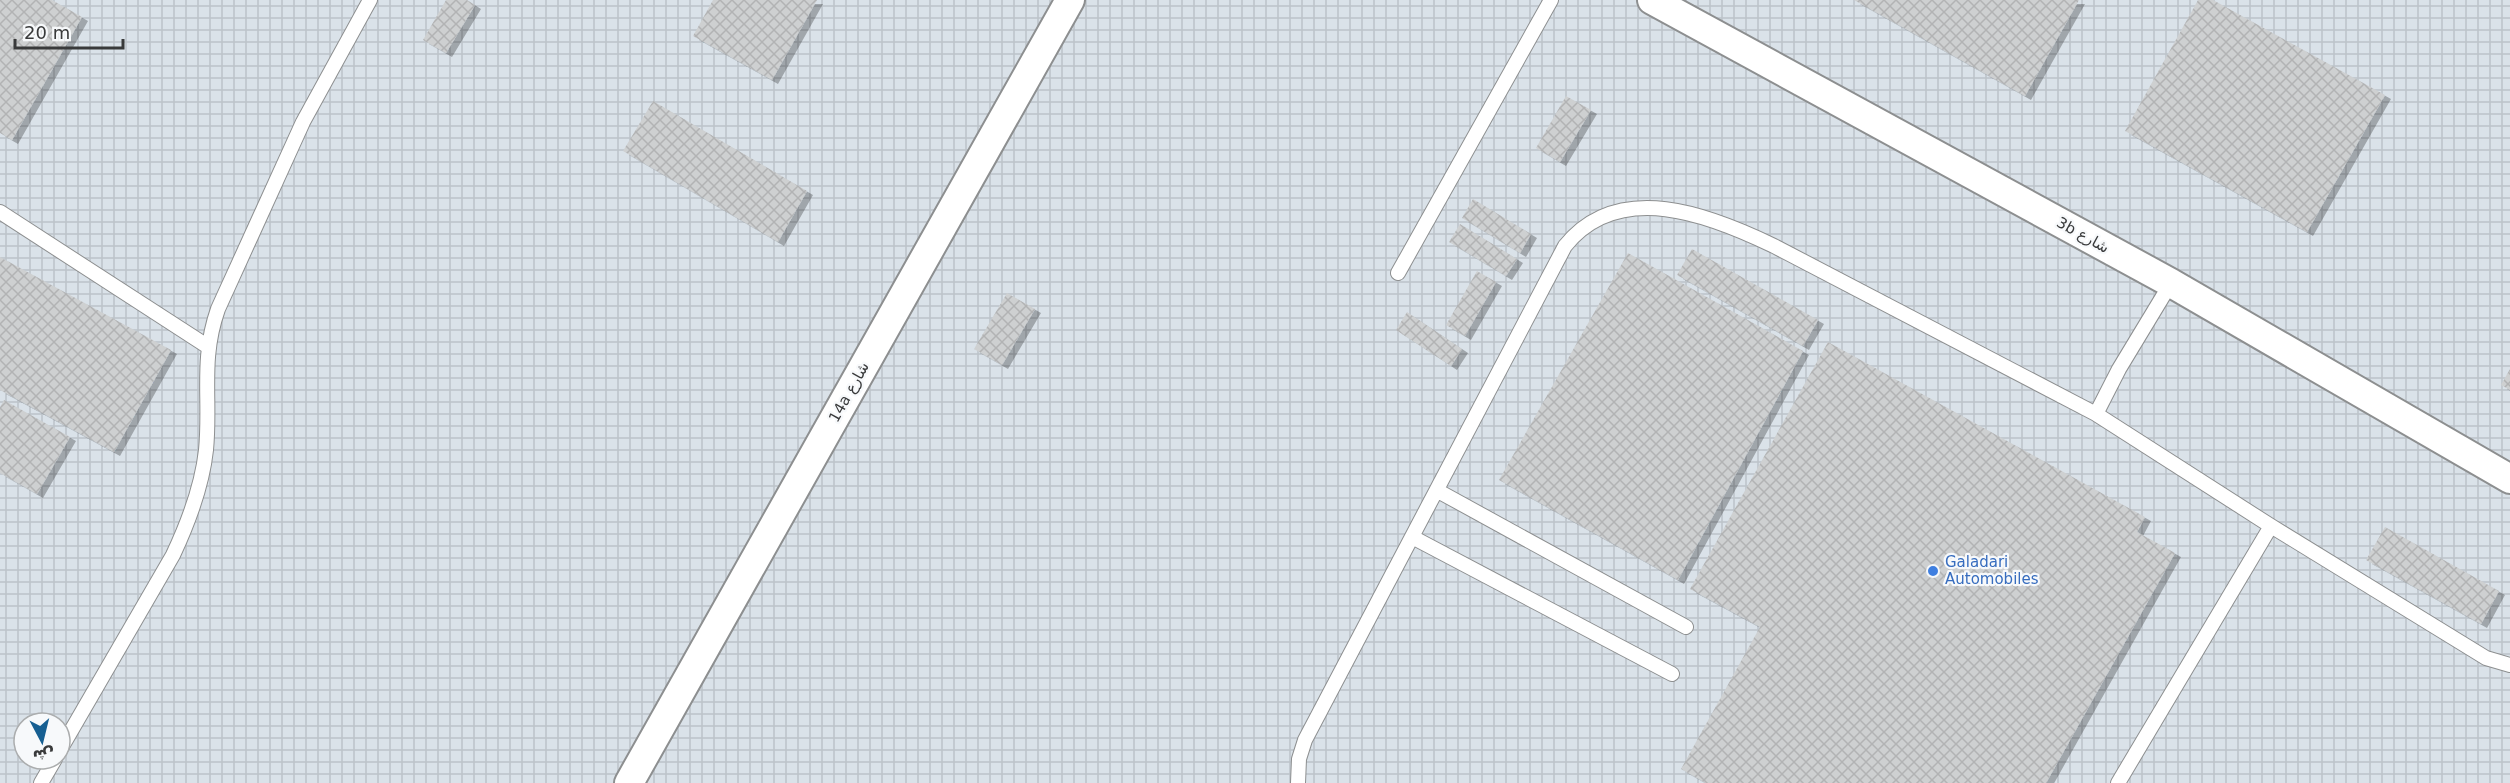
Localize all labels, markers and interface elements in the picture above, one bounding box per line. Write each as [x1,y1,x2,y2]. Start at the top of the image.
scale bar [15,12,123,50]
text: 20 m [24,22,70,43]
street label: 3b شارع [2054,213,2112,257]
street label: 14a شارع [825,359,873,425]
place label: Galadari Automobiles [1945,553,2039,588]
marker: Galadari Automobiles [1926,564,1940,578]
north arrow [12,711,72,771]
text: ش [32,745,56,766]

